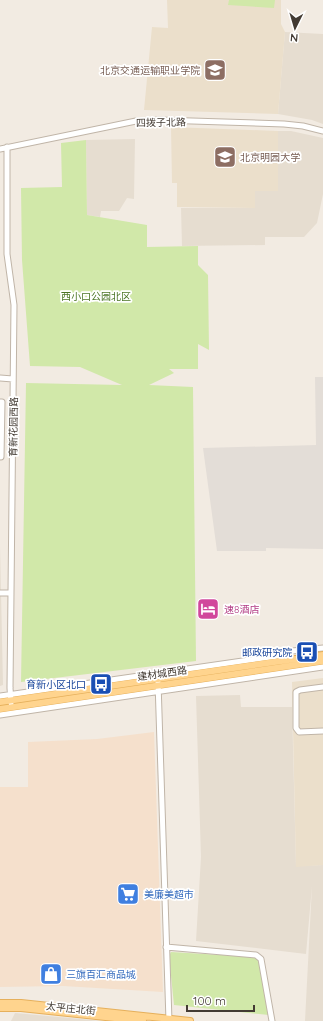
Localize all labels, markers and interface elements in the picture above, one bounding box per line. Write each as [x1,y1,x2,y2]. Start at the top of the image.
north arrow [275,8,315,48]
text: N [289,31,299,45]
school or university icon: 北京交通运输职业学院 [202,57,228,83]
place label: 北京交通运输职业学院 [100,64,200,77]
street label: 四拨子北路 [136,116,186,129]
school or university icon: 北京明园大学 [212,144,238,170]
place label: 北京明园大学 [240,151,300,164]
park label: 西小口公园北区 [61,290,131,303]
street label: 育新花园西路 [6,397,21,457]
hotel icon: 速8酒店 [195,596,221,622]
place label: 速8酒店 [224,603,259,616]
bus stop icon: 邮政研究院 [294,639,320,665]
place label: 邮政研究院 [242,646,292,659]
street label: 建材城西路 [136,664,188,683]
bus stop icon: 育新小区北口 [88,671,114,697]
place label: 育新小区北口 [26,678,86,691]
supermarket icon: 美廉美超市 [115,881,141,907]
place label: 美廉美超市 [144,888,194,901]
shop icon: 三旗百汇商品城 [38,961,64,987]
place label: 三旗百汇商品城 [66,968,136,981]
scale bar [187,987,254,1013]
text: 100 m [193,993,226,1008]
street label: 太平庄北街 [45,999,96,1018]

